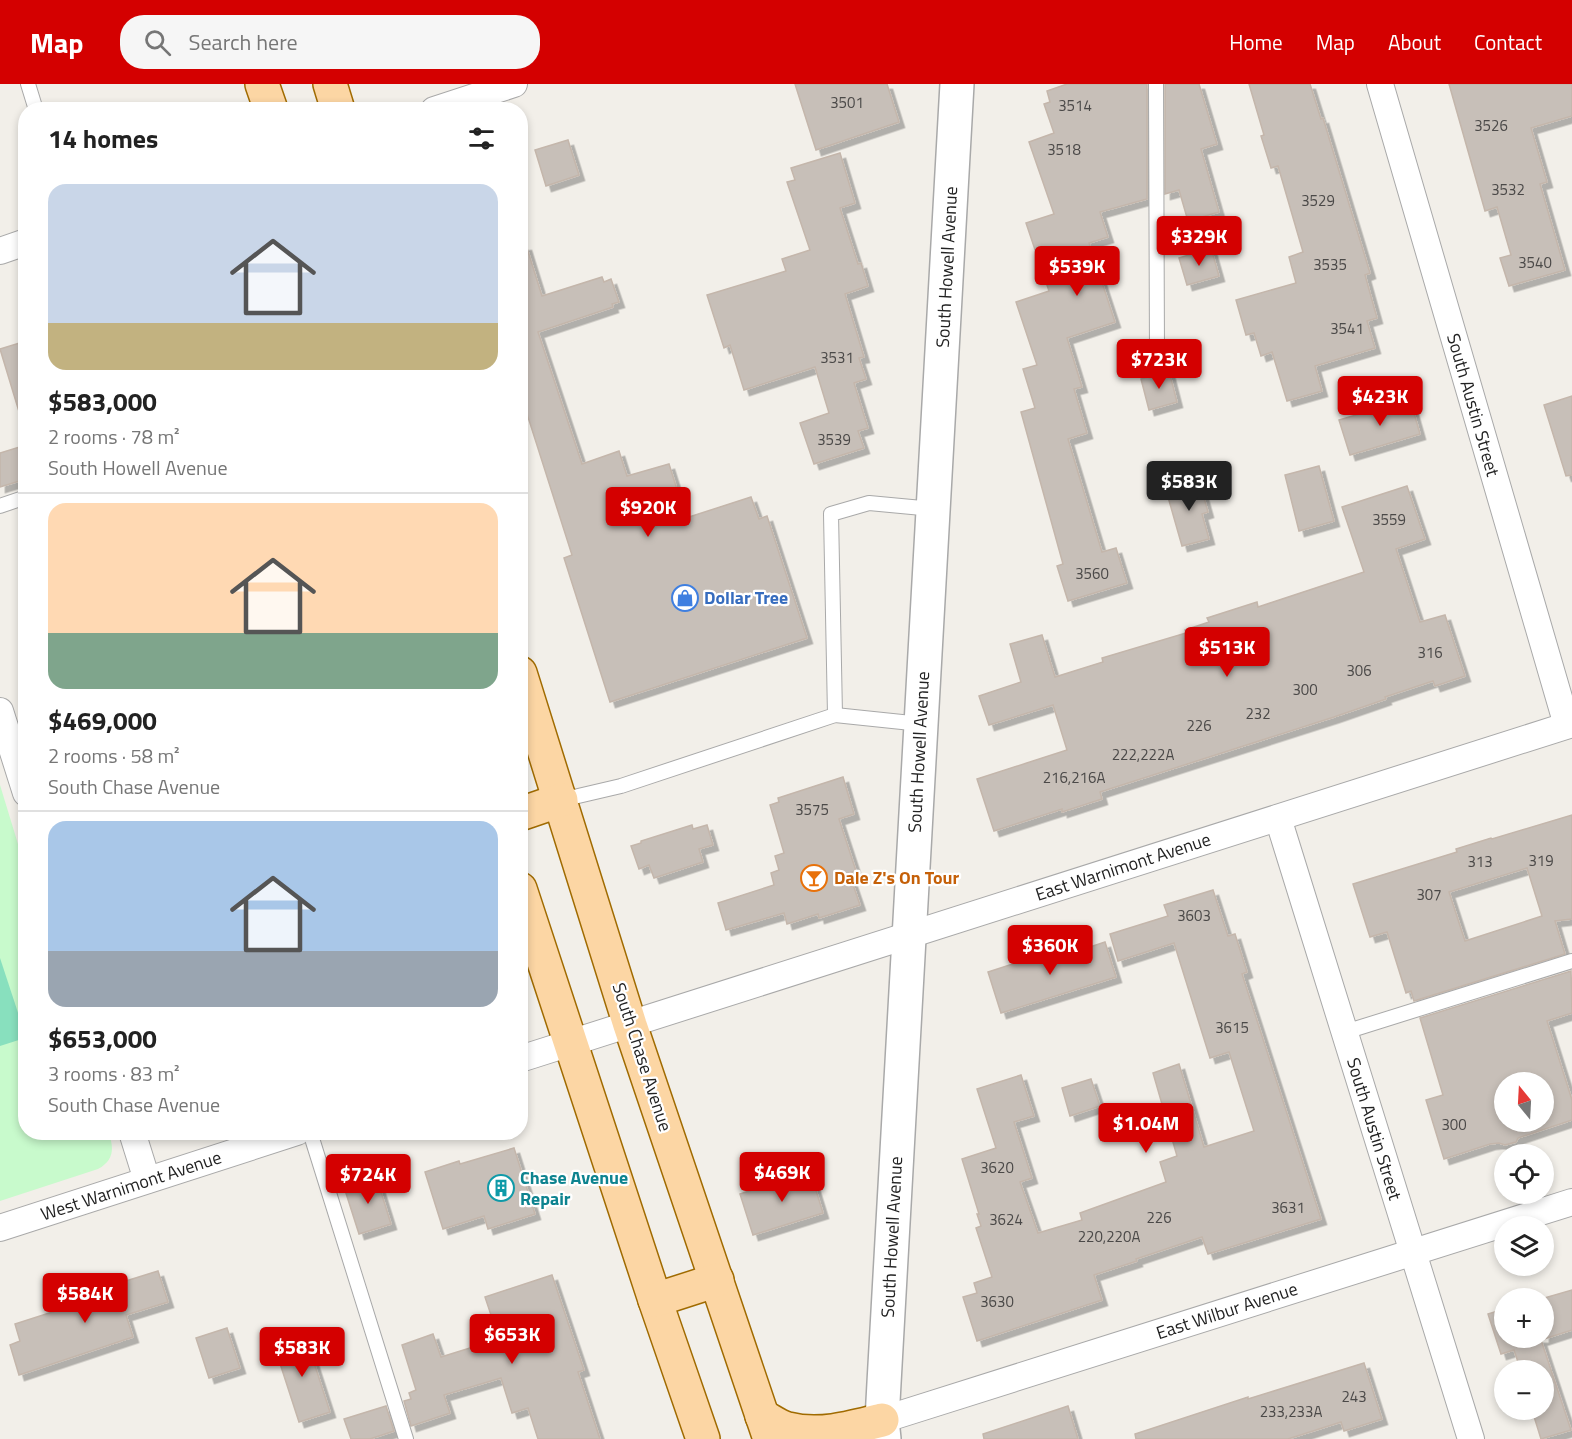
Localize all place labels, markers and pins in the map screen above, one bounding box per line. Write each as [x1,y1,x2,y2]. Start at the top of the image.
pin: $329K [1157,216,1241,267]
pin: $539K [1035,246,1119,297]
pin: $723K [1117,339,1201,390]
pin: $423K [1338,376,1422,427]
pin: $583K [1147,461,1231,512]
pin: $920K [606,487,690,538]
shop icon: Dollar Tree [670,583,700,613]
place label: Dollar Tree [704,584,788,611]
pin: $513K [1185,627,1269,678]
bar icon: Dale Z's On Tour [799,863,829,893]
place label: Dale Z's On Tour [834,864,959,891]
pin: $360K [1008,925,1092,976]
pin: $1.04M [1097,1103,1195,1154]
pin: $469K [740,1152,824,1203]
pin: $724K [326,1154,410,1205]
place label: Chase Avenue Repair [520,1164,628,1212]
building icon: Chase Avenue Repair [486,1173,516,1203]
pin: $584K [43,1273,127,1324]
pin: $653K [470,1314,554,1365]
pin: $583K [260,1327,344,1378]

